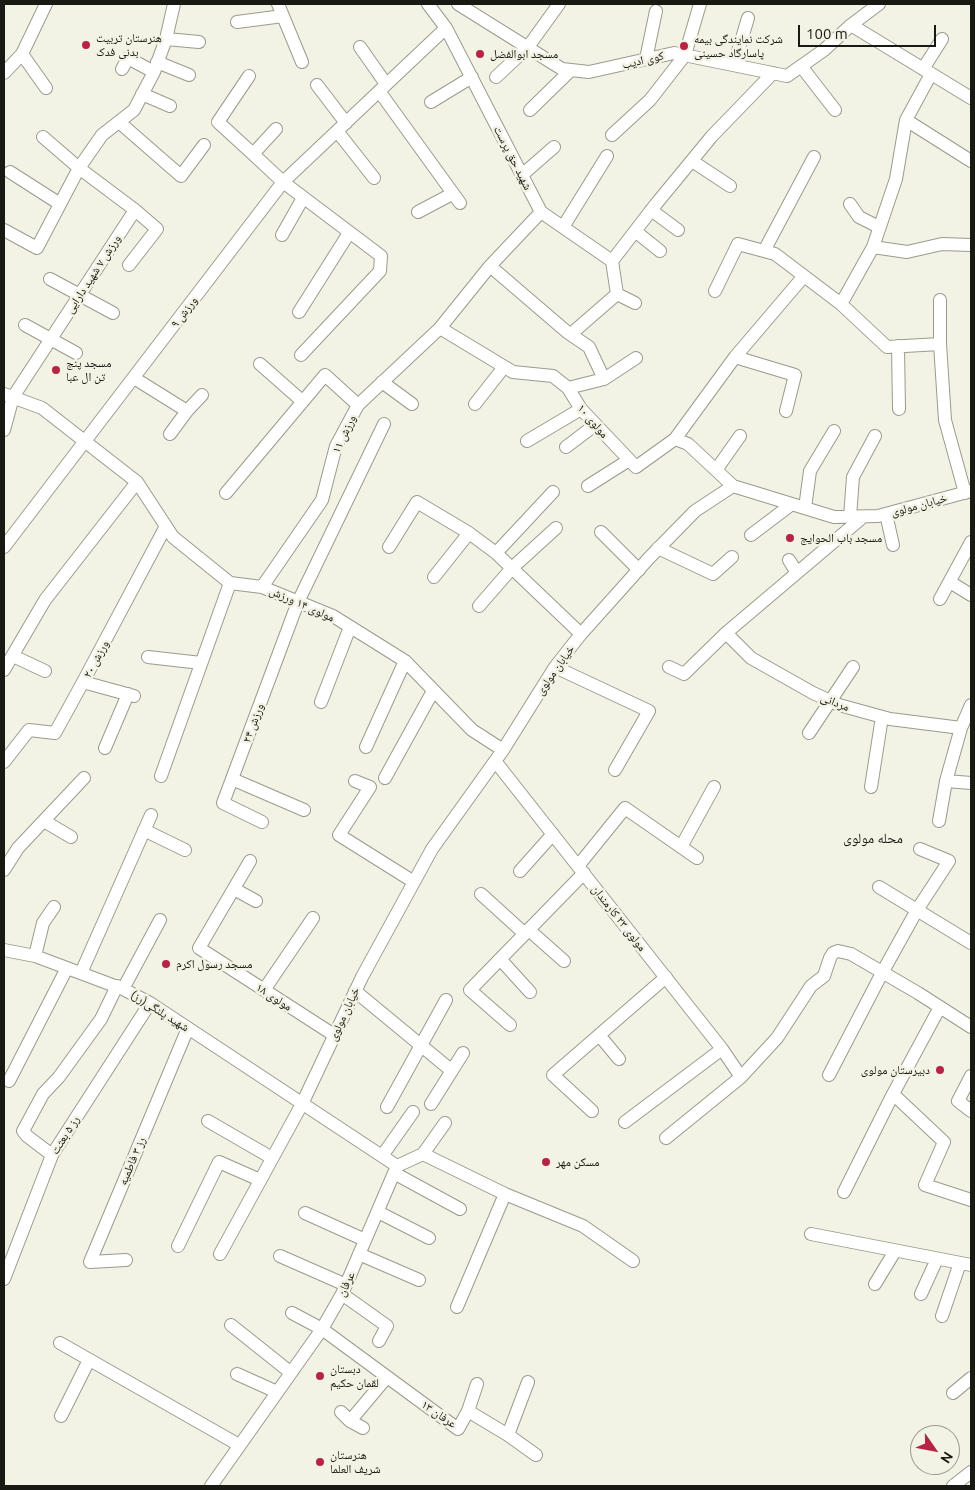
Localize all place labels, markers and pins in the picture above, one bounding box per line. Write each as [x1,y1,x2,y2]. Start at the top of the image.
place label: هنرستان تربیت بدنی فدک [96,31,162,59]
place label: شرکت نمایندگی بیمه پاسارگاد حسینی [694,32,783,60]
marker: هنرستان تربیت بدنی فدک [80,39,92,51]
marker: شرکت نمایندگی بیمه پاسارگاد حسینی [678,40,690,52]
place label: مسجد ابوالفضل [490,47,558,61]
marker: مسجد ابوالفضل [474,48,486,60]
place label: مسجد پنج تن ال عبا [66,356,111,384]
marker: مسجد پنج تن ال عبا [50,364,62,376]
place label: مسجد باب الحوایج [800,531,882,545]
marker: مسجد باب الحوایج [784,532,796,544]
place label: مسجد رسول اکرم [176,957,252,971]
marker: مسجد رسول اکرم [160,958,172,970]
place label: دبیرستان مولوی [861,1063,930,1077]
marker: دبیرستان مولوی [934,1064,946,1076]
place label: مسکن مهر [556,1155,600,1169]
marker: مسکن مهر [540,1156,552,1168]
place label: دبستان لقمان حکیم [330,1362,379,1390]
marker: دبستان لقمان حکیم [314,1370,326,1382]
place label: هنرستان شریف العلما [330,1448,381,1476]
marker: هنرستان شریف العلما [314,1456,326,1468]

